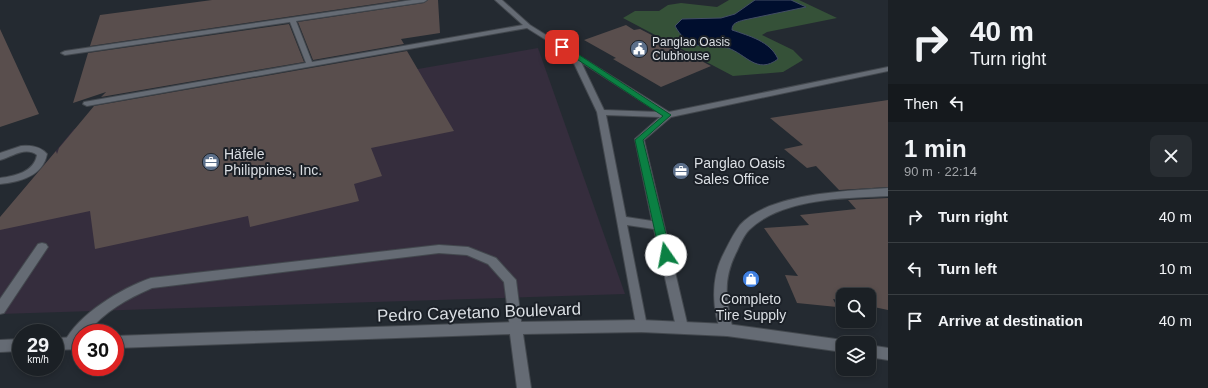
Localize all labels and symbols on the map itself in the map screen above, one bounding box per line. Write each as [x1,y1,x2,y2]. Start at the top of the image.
pin [545,30,579,64]
place label: Panglao Oasis Clubhouse [652,35,730,63]
public building icon: Panglao Oasis Clubhouse [629,39,649,59]
place label: Häfele Philippines, Inc. [224,146,322,178]
office icon: Häfele Philippines, Inc. [201,152,221,172]
place label: Panglao Oasis Sales Office [694,155,785,187]
office icon: Panglao Oasis Sales Office [671,161,691,181]
position arrow [645,234,687,276]
shop icon: Completo Tire Supply [741,269,761,289]
place label: Completo Tire Supply [716,291,786,323]
street label: Pedro Cayetano Boulevard [377,299,581,326]
speed limit sign: 30 [72,324,124,376]

